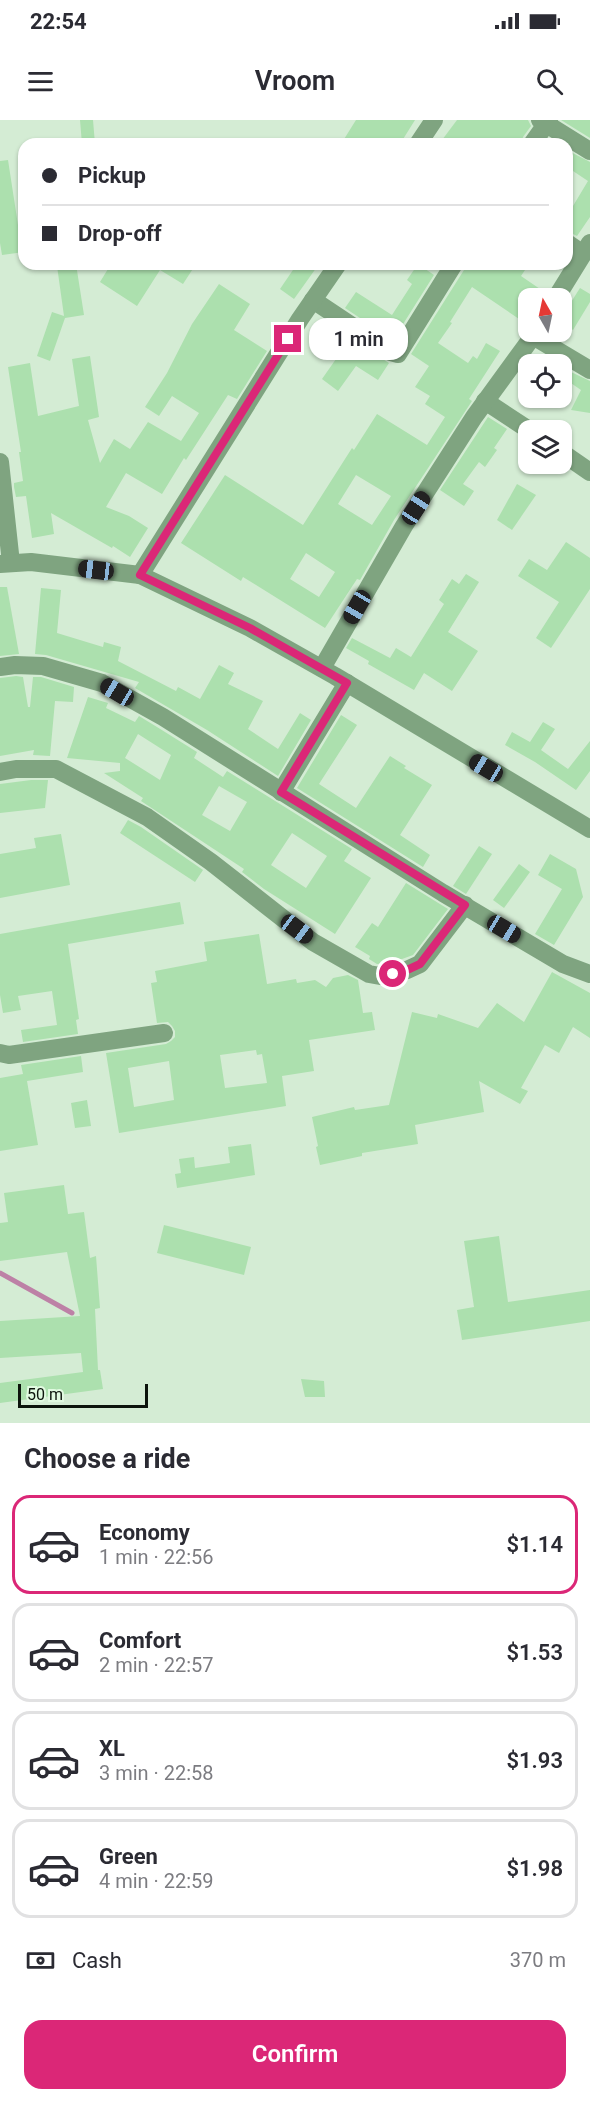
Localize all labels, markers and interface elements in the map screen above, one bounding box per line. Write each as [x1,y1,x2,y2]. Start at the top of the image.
text: 22:54 [30,9,87,34]
icon: menu [24,65,57,98]
text: Vroom [255,65,335,97]
icon: search [533,65,566,98]
text: Pickup [78,163,146,188]
text: Drop-off [78,221,162,246]
north arrow [518,288,572,342]
map controls [518,288,572,474]
callout: 1 min [309,318,408,360]
route end [274,325,301,352]
text: 1 min [333,327,384,351]
button: locate [518,354,572,408]
button: layers [518,420,572,474]
car [399,488,433,528]
car [77,559,115,581]
car [340,587,374,627]
car [97,675,137,709]
car [466,751,506,785]
car [277,911,317,947]
car [484,912,524,946]
route start [379,960,406,987]
scale bar [18,1381,148,1408]
text: 50 m [27,1385,63,1404]
text: Choose a ride [24,1443,190,1475]
icon: car [27,1518,81,1572]
text: Economy [99,1520,190,1545]
text: $1.14 [506,1532,563,1557]
text: 1 min · 22:56 [99,1545,214,1569]
icon: car [27,1626,81,1680]
text: Comfort [99,1628,181,1653]
text: $1.53 [506,1640,563,1665]
text: 2 min · 22:57 [99,1653,214,1677]
icon: car [27,1734,81,1788]
text: XL [99,1736,125,1761]
text: $1.93 [506,1748,563,1773]
text: 3 min · 22:58 [99,1761,214,1785]
icon: car [27,1842,81,1896]
text: Green [99,1844,158,1869]
text: $1.98 [506,1856,563,1881]
text: 4 min · 22:59 [99,1869,214,1893]
icon: cash [24,1944,57,1977]
text: Cash [72,1948,122,1973]
text: 370 m [510,1948,566,1972]
button: Confirm [24,2020,566,2089]

